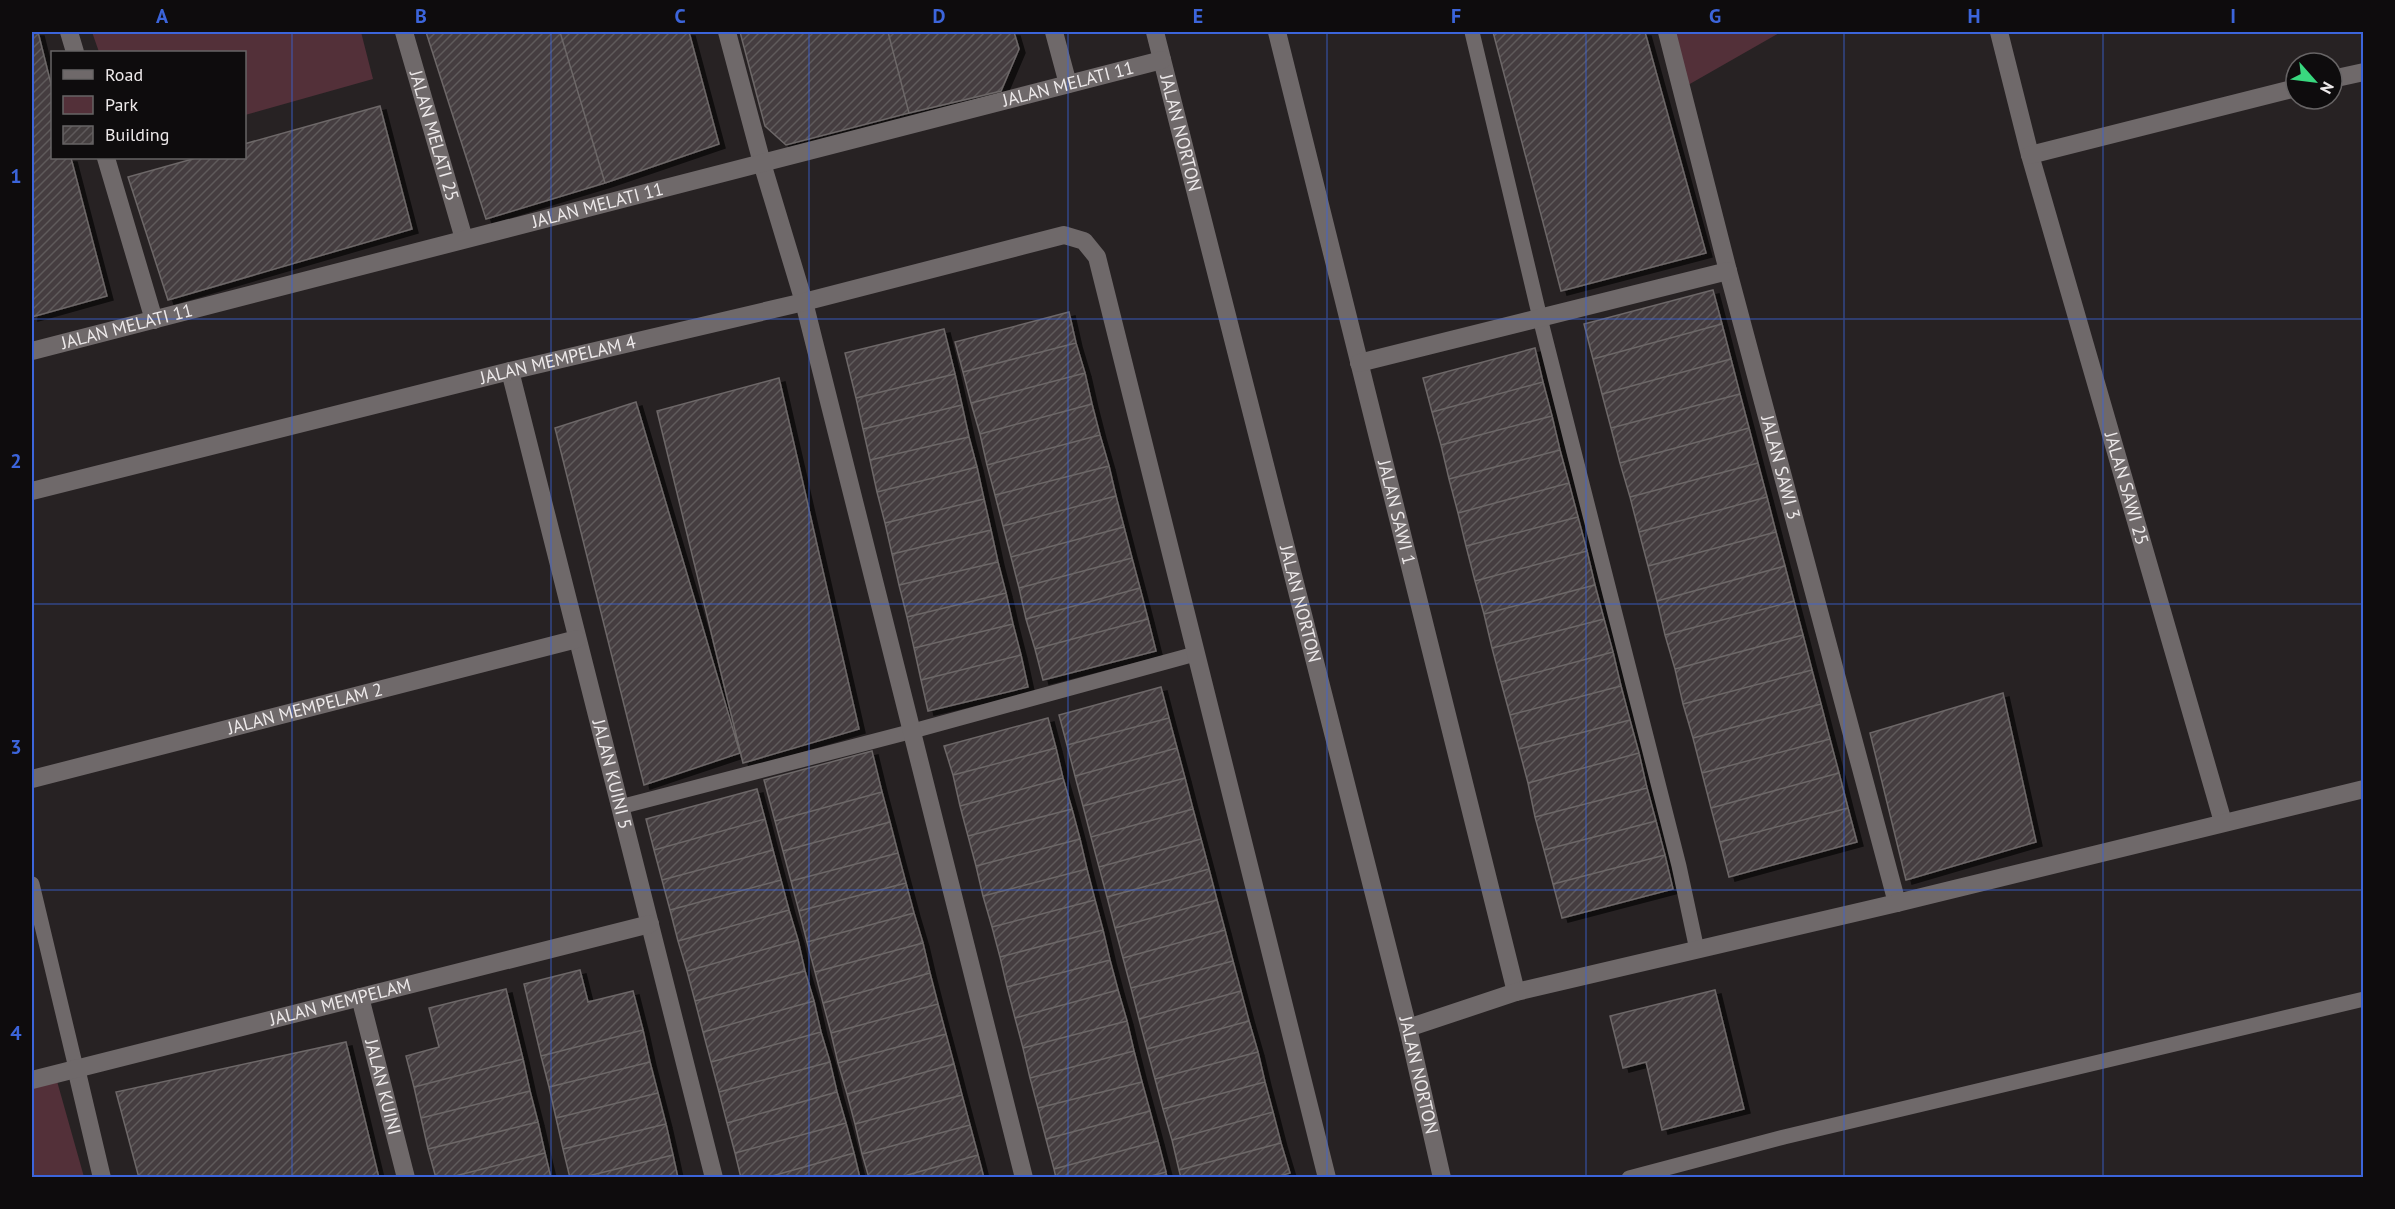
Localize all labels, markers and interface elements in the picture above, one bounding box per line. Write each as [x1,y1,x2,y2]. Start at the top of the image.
text: A [156,3,169,29]
text: B [415,3,427,29]
text: C [674,3,686,29]
text: D [933,3,946,29]
text: E [1193,3,1203,29]
text: F [1451,3,1461,29]
text: G [1709,3,1721,29]
text: H [1967,3,1981,29]
text: I [2230,3,2236,29]
legend [51,51,246,159]
north arrow [2284,51,2344,111]
street label: JALAN MELATI 11 [999,56,1136,112]
text: Road [105,63,143,86]
street label: JALAN MELATI 25 [404,67,464,204]
street label: JALAN NORTON [1155,71,1207,194]
text: N [2316,79,2339,97]
text: Park [105,93,138,116]
text: Building [105,123,169,146]
text: 1 [10,163,22,189]
street label: JALAN MELATI 11 [528,177,666,233]
street label: JALAN MELATI 11 [58,298,195,354]
street label: JALAN MEMPELAM 4 [477,330,638,389]
street label: JALAN SAWI 3 [1756,412,1806,522]
street label: JALAN SAWI 25 [2099,428,2154,548]
text: 2 [10,448,22,474]
street label: JALAN SAWI 1 [1373,457,1421,567]
street label: JALAN NORTON [1275,542,1327,665]
street label: JALAN MEMPELAM 2 [224,677,385,740]
street label: JALAN KUINI 5 [587,716,637,832]
text: 3 [10,734,22,760]
street label: JALAN MEMPELAM [266,973,413,1031]
street label: JALAN NORTON [1394,1013,1444,1136]
text: 4 [10,1020,22,1046]
street label: JALAN KUINI [360,1036,407,1137]

